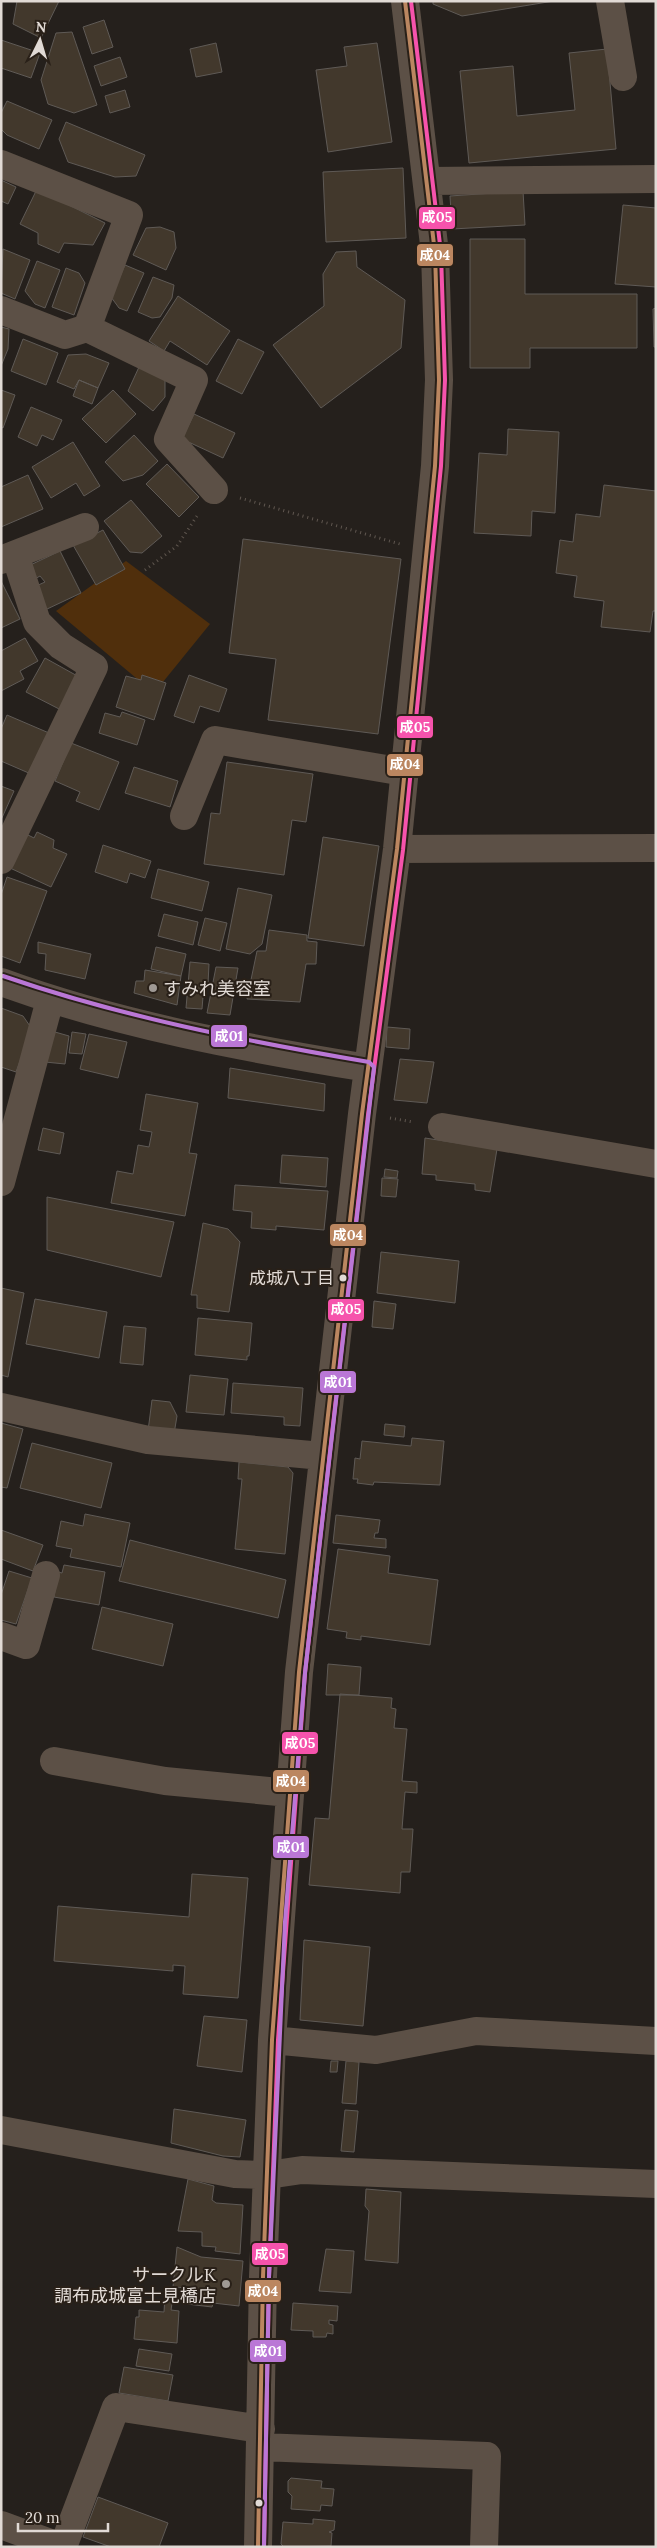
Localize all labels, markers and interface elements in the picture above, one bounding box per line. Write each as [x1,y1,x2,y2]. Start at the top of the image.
north arrow [15,15,65,65]
text: N [35,18,47,37]
line badge: 成05 [418,206,456,230]
text: 成05 [422,208,453,226]
line badge: 成04 [416,243,454,267]
text: 成04 [420,246,451,264]
line badge: 成05 [396,715,434,739]
text: 成05 [400,718,431,736]
line badge: 成04 [386,753,424,777]
text: 成04 [390,755,421,773]
place label: すみれ美容室 [163,977,271,1000]
marker: すみれ美容室 [147,982,159,994]
line badge: 成01 [210,1024,248,1048]
text: 成01 [215,1027,244,1045]
line badge: 成04 [329,1223,367,1247]
text: 成04 [333,1226,364,1244]
place label: 成城八丁目 [249,1267,334,1289]
marker: 成城八丁目 [338,1273,348,1283]
line badge: 成05 [327,1298,365,1322]
text: 成05 [331,1300,362,1318]
line badge: 成01 [319,1370,357,1394]
text: 成01 [324,1373,353,1391]
line badge: 成05 [281,1731,319,1755]
text: 成05 [285,1734,316,1752]
line badge: 成04 [272,1769,310,1793]
text: 成04 [276,1772,307,1790]
line badge: 成01 [272,1835,310,1859]
text: 成01 [277,1838,306,1856]
line badge: 成05 [251,2242,289,2266]
text: 成05 [255,2245,286,2263]
place label: サークルK 調布成城富士見橋店 [54,2263,217,2307]
marker: サークルK 調布成城富士見橋店 [220,2278,232,2290]
line badge: 成04 [244,2279,282,2303]
text: 成04 [248,2282,279,2300]
line badge: 成01 [249,2339,287,2363]
text: 成01 [254,2342,283,2360]
unlabelled marker [254,2498,264,2508]
scale bar [18,2500,108,2532]
text: 20 m [25,2508,60,2527]

